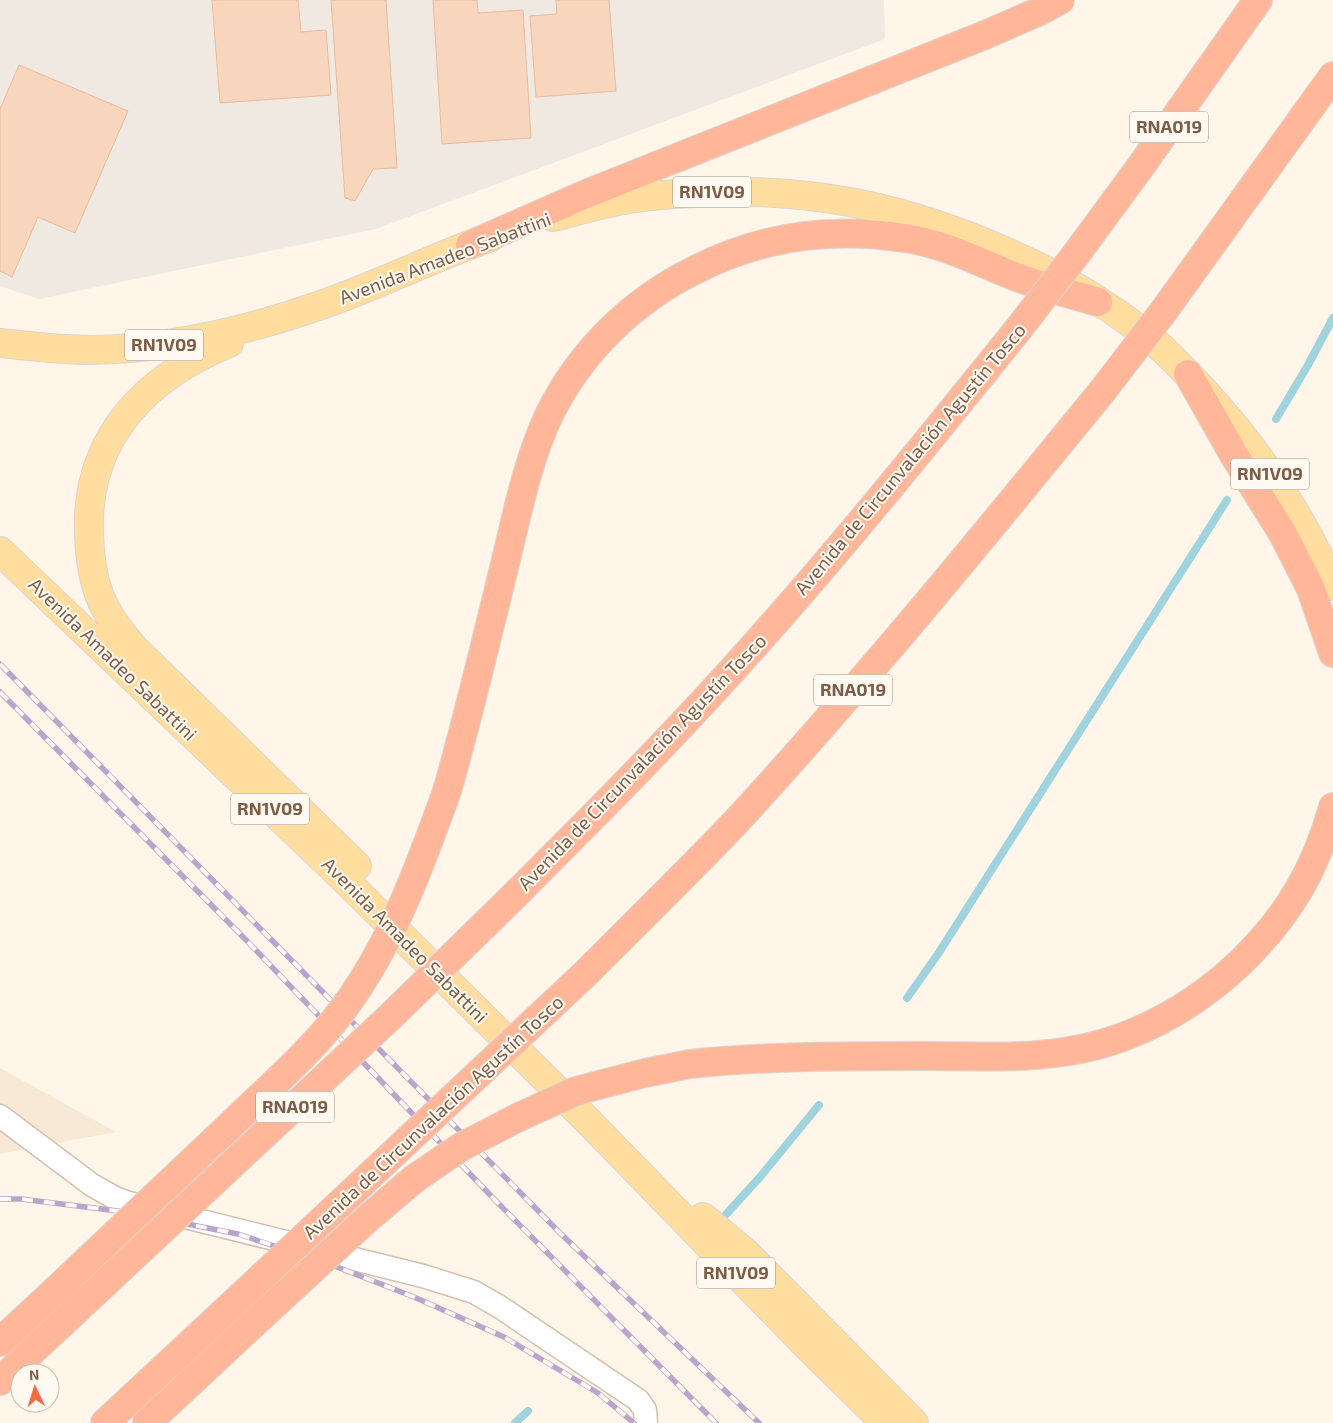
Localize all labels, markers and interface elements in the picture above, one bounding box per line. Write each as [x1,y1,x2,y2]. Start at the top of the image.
road number: RNA019 [1130,111,1208,142]
road number: RN1V09 [673,176,751,208]
street label: Avenida Amadeo Sabattini [336,207,554,309]
street label: Avenida de Circunvalación Agustín Tosco [789,318,1030,599]
road number: RN1V09 [125,330,203,360]
road number: RN1V09 [1231,458,1309,489]
street label: Avenida Amadeo Sabattini [25,572,202,745]
street label: Avenida de Circunvalación Agustín Tosco [513,629,771,895]
road number: RNA019 [814,674,892,706]
road number: RN1V09 [231,794,309,824]
street label: Avenida Amadeo Sabattini [318,852,493,1027]
street label: Avenida de Circunvalación Agustín Tosco [298,990,568,1244]
road number: RNA019 [256,1092,334,1122]
road number: RN1V09 [697,1258,775,1288]
north arrow [10,1363,60,1413]
text: N [28,1366,40,1383]

